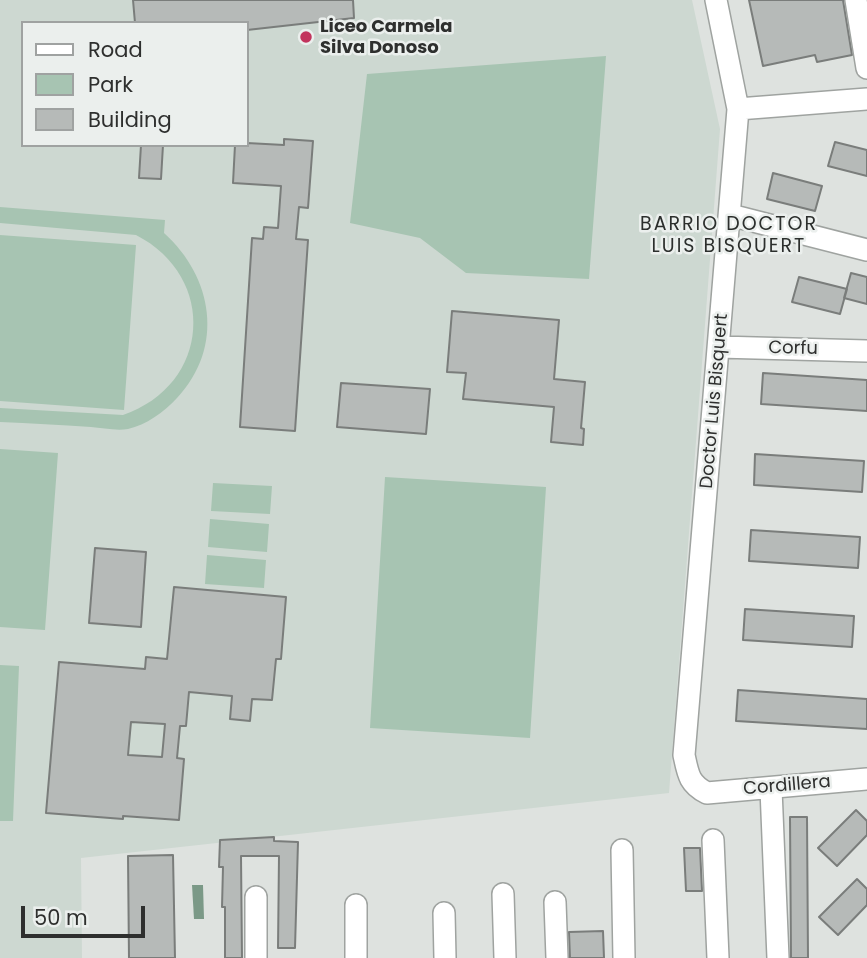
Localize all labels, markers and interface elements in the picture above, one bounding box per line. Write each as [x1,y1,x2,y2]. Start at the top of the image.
place label: Liceo Carmela Silva Donoso [320,16,452,58]
legend [21,21,248,147]
marker: Liceo Carmela Silva Donoso [298,29,314,45]
text: Road [88,35,143,64]
text: Park [88,70,133,99]
text: Building [88,105,172,134]
district label: BARRIO DOCTOR LUIS BISQUERT [642,214,816,258]
street label: Doctor Luis Bisquert [697,313,733,489]
street label: Corfu [768,338,818,360]
street label: Cordillera [742,771,832,801]
scale bar [24,892,149,936]
text: 50 m [34,903,88,932]

